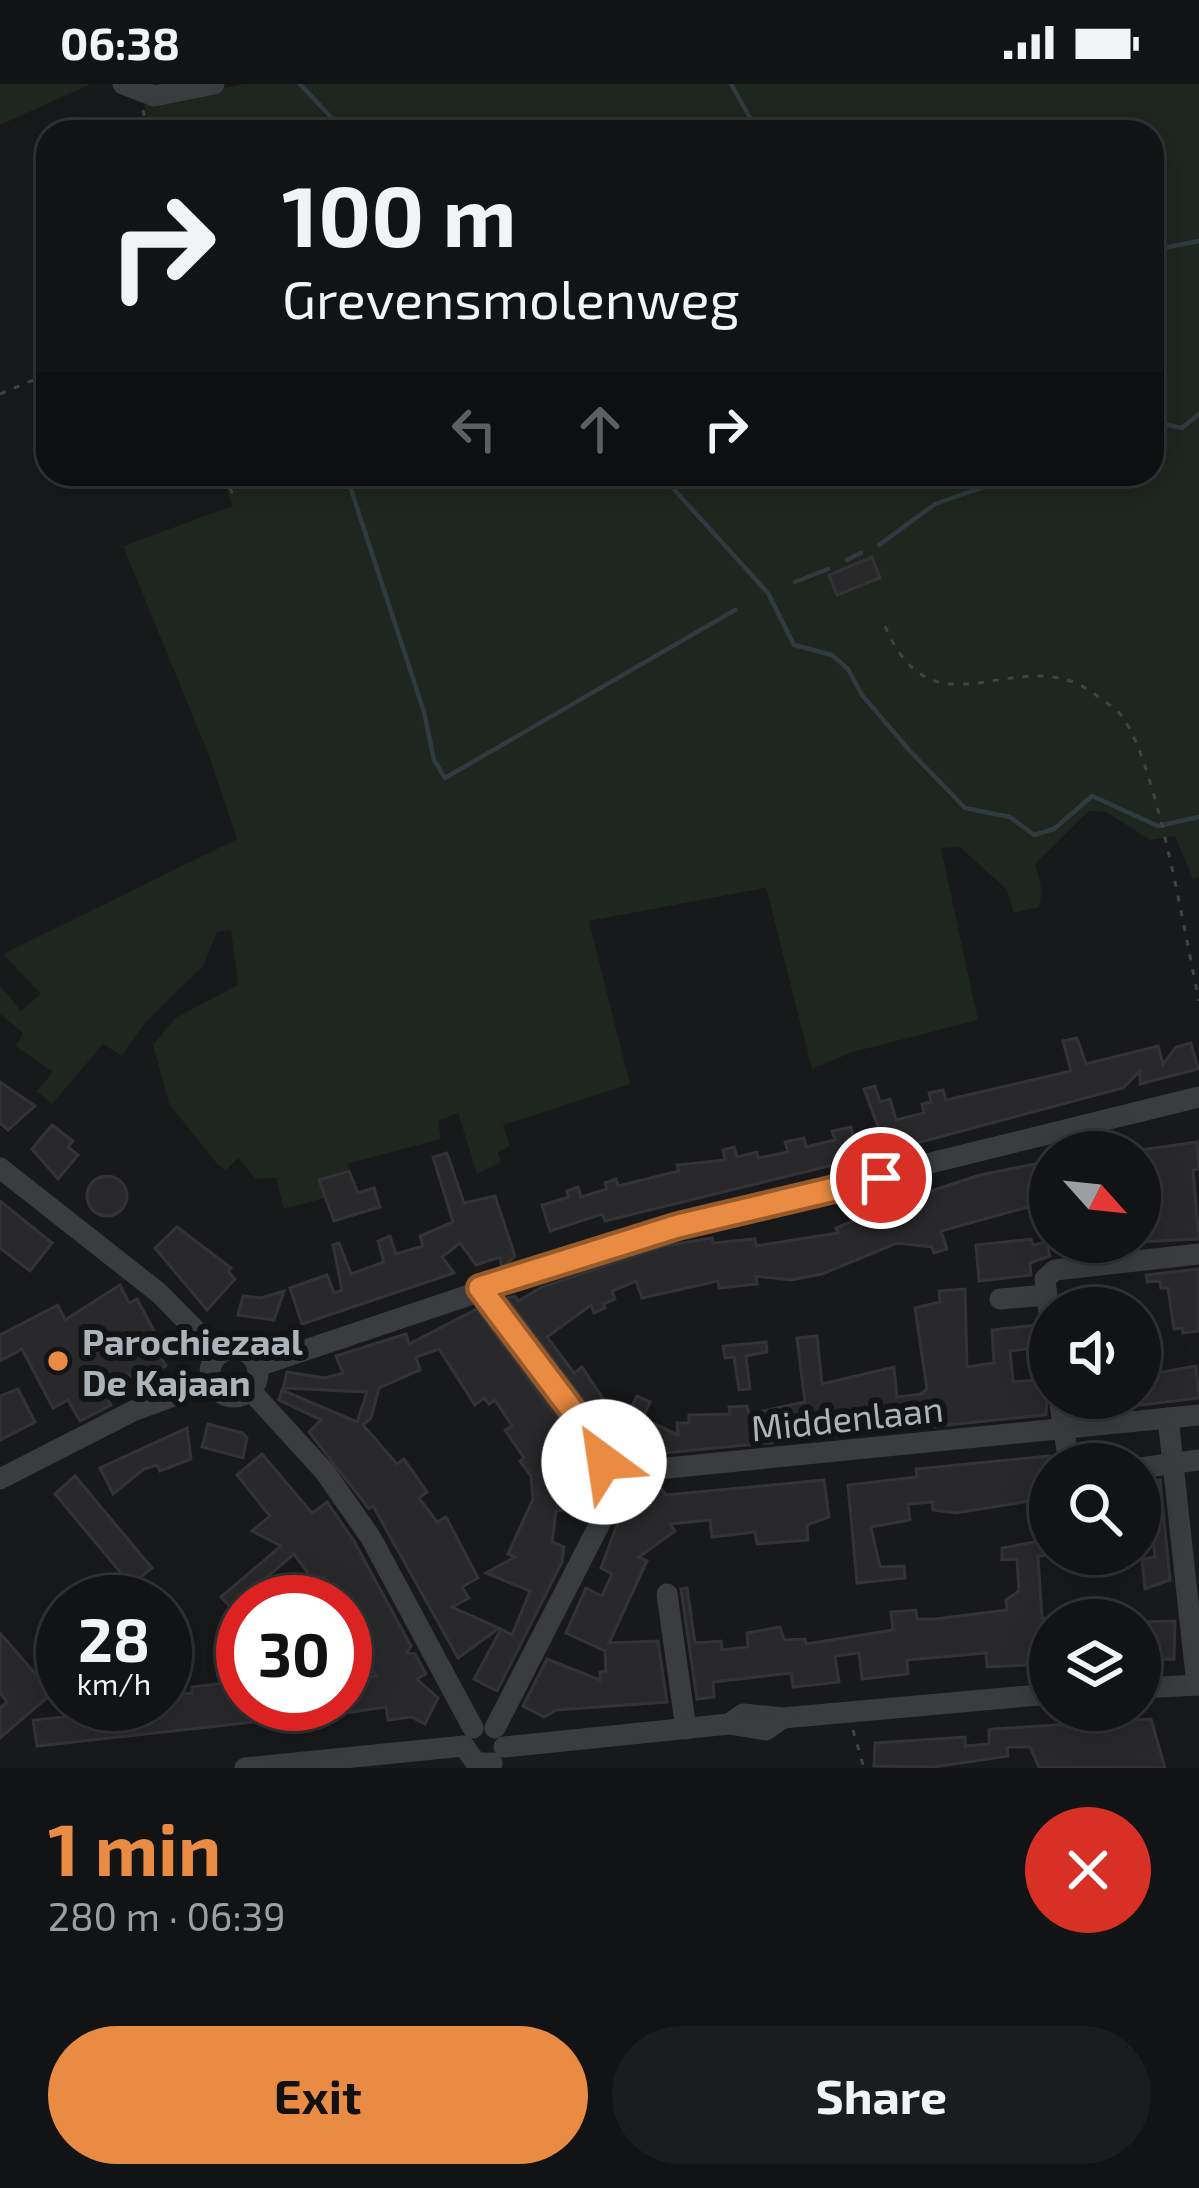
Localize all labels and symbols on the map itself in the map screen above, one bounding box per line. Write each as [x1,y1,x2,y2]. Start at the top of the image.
pin [830,1127,932,1229]
north arrow [1029,1131,1161,1263]
place label: Parochiezaal De Kajaan [82,1319,303,1403]
marker: Parochiezaal De Kajaan [45,1348,71,1374]
street label: Middenlaan [749,1386,945,1448]
position arrow [541,1399,667,1525]
speed limit sign: 30 [216,1575,372,1731]

